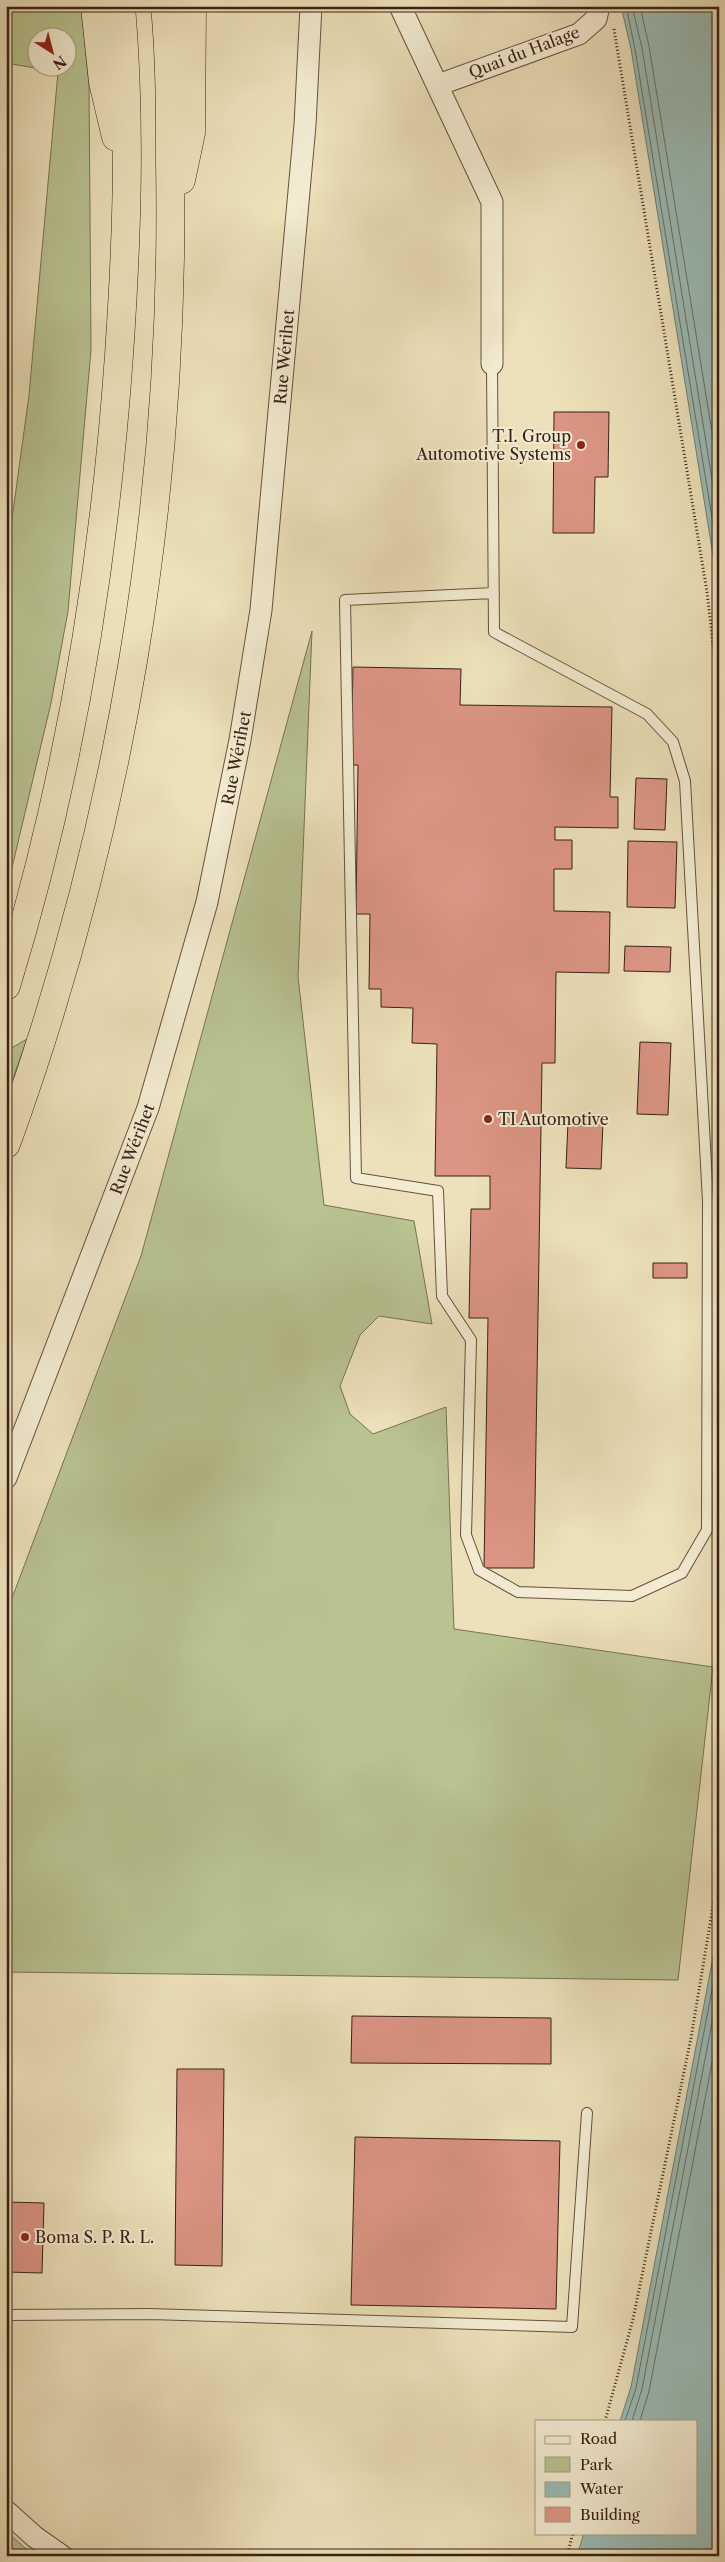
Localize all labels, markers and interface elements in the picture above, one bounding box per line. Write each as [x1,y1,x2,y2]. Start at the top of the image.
street label: Quai du Halage [466,22,582,82]
north arrow [28,28,78,78]
text: N [49,52,70,73]
street label: Rue Wérihet [270,308,298,405]
place label: T.I. Group Automotive Systems [415,426,571,464]
marker: T.I. Group Automotive Systems [575,439,587,451]
street label: Rue Wérihet [217,709,255,807]
street label: Rue Wérihet [106,1101,159,1197]
place label: TI Automotive [498,1109,609,1129]
marker: TI Automotive [482,1113,494,1125]
place label: Boma S. P. R. L. [35,2227,154,2247]
marker: Boma S. P. R. L. [19,2231,31,2243]
legend [535,2420,698,2534]
text: Road [580,2429,617,2448]
text: Park [580,2455,614,2474]
text: Water [579,2479,624,2498]
text: Building [580,2505,640,2524]

